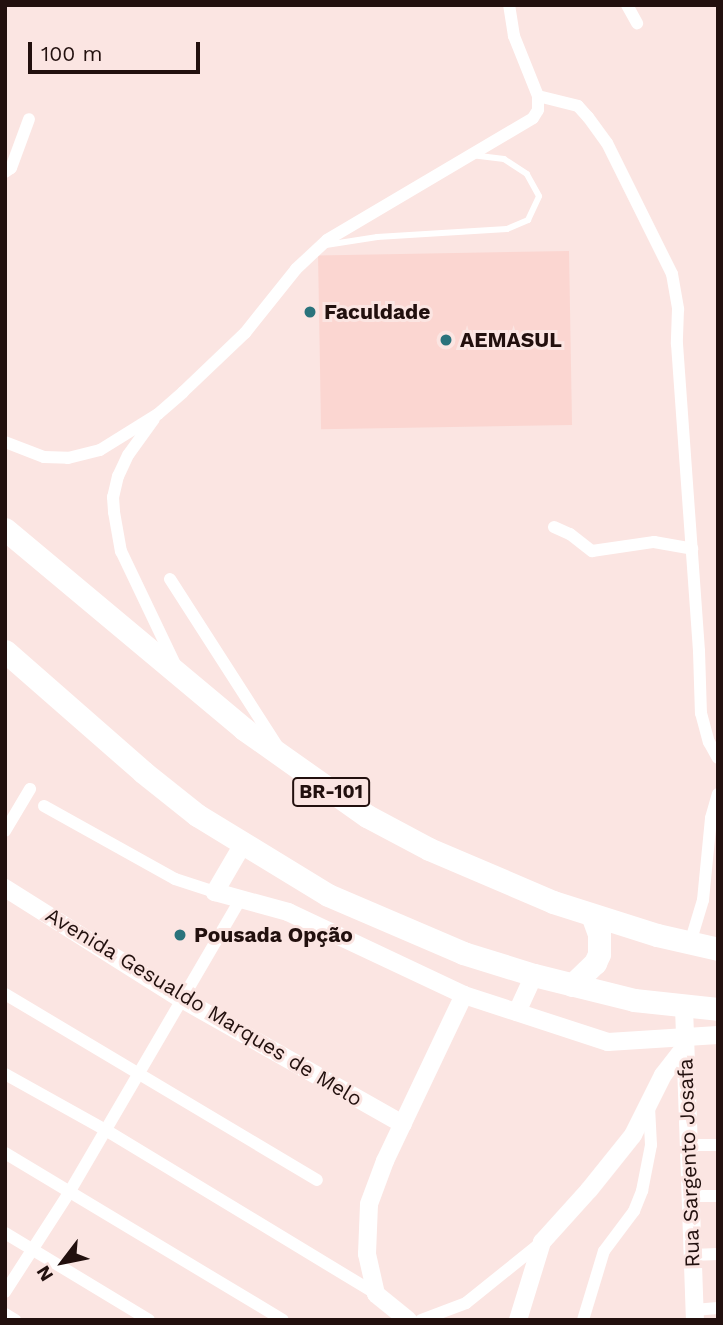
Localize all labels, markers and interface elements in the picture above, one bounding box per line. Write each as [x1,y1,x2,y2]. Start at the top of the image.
scale bar [32,28,203,72]
text: 100 m [41,41,103,66]
place label: Faculdade [324,299,430,325]
marker: Faculdade [302,304,318,320]
place label: AEMASUL [460,327,562,353]
marker: AEMASUL [438,332,454,348]
road number: BR-101 [291,776,371,807]
street label: Avenida Gesualdo Marques de Melo [41,902,367,1112]
place label: Pousada Opção [194,922,353,948]
marker: Pousada Opção [172,927,188,943]
street label: Rua Sargento Josafa [673,1057,705,1269]
north arrow [28,1227,98,1297]
text: N [31,1261,58,1285]

